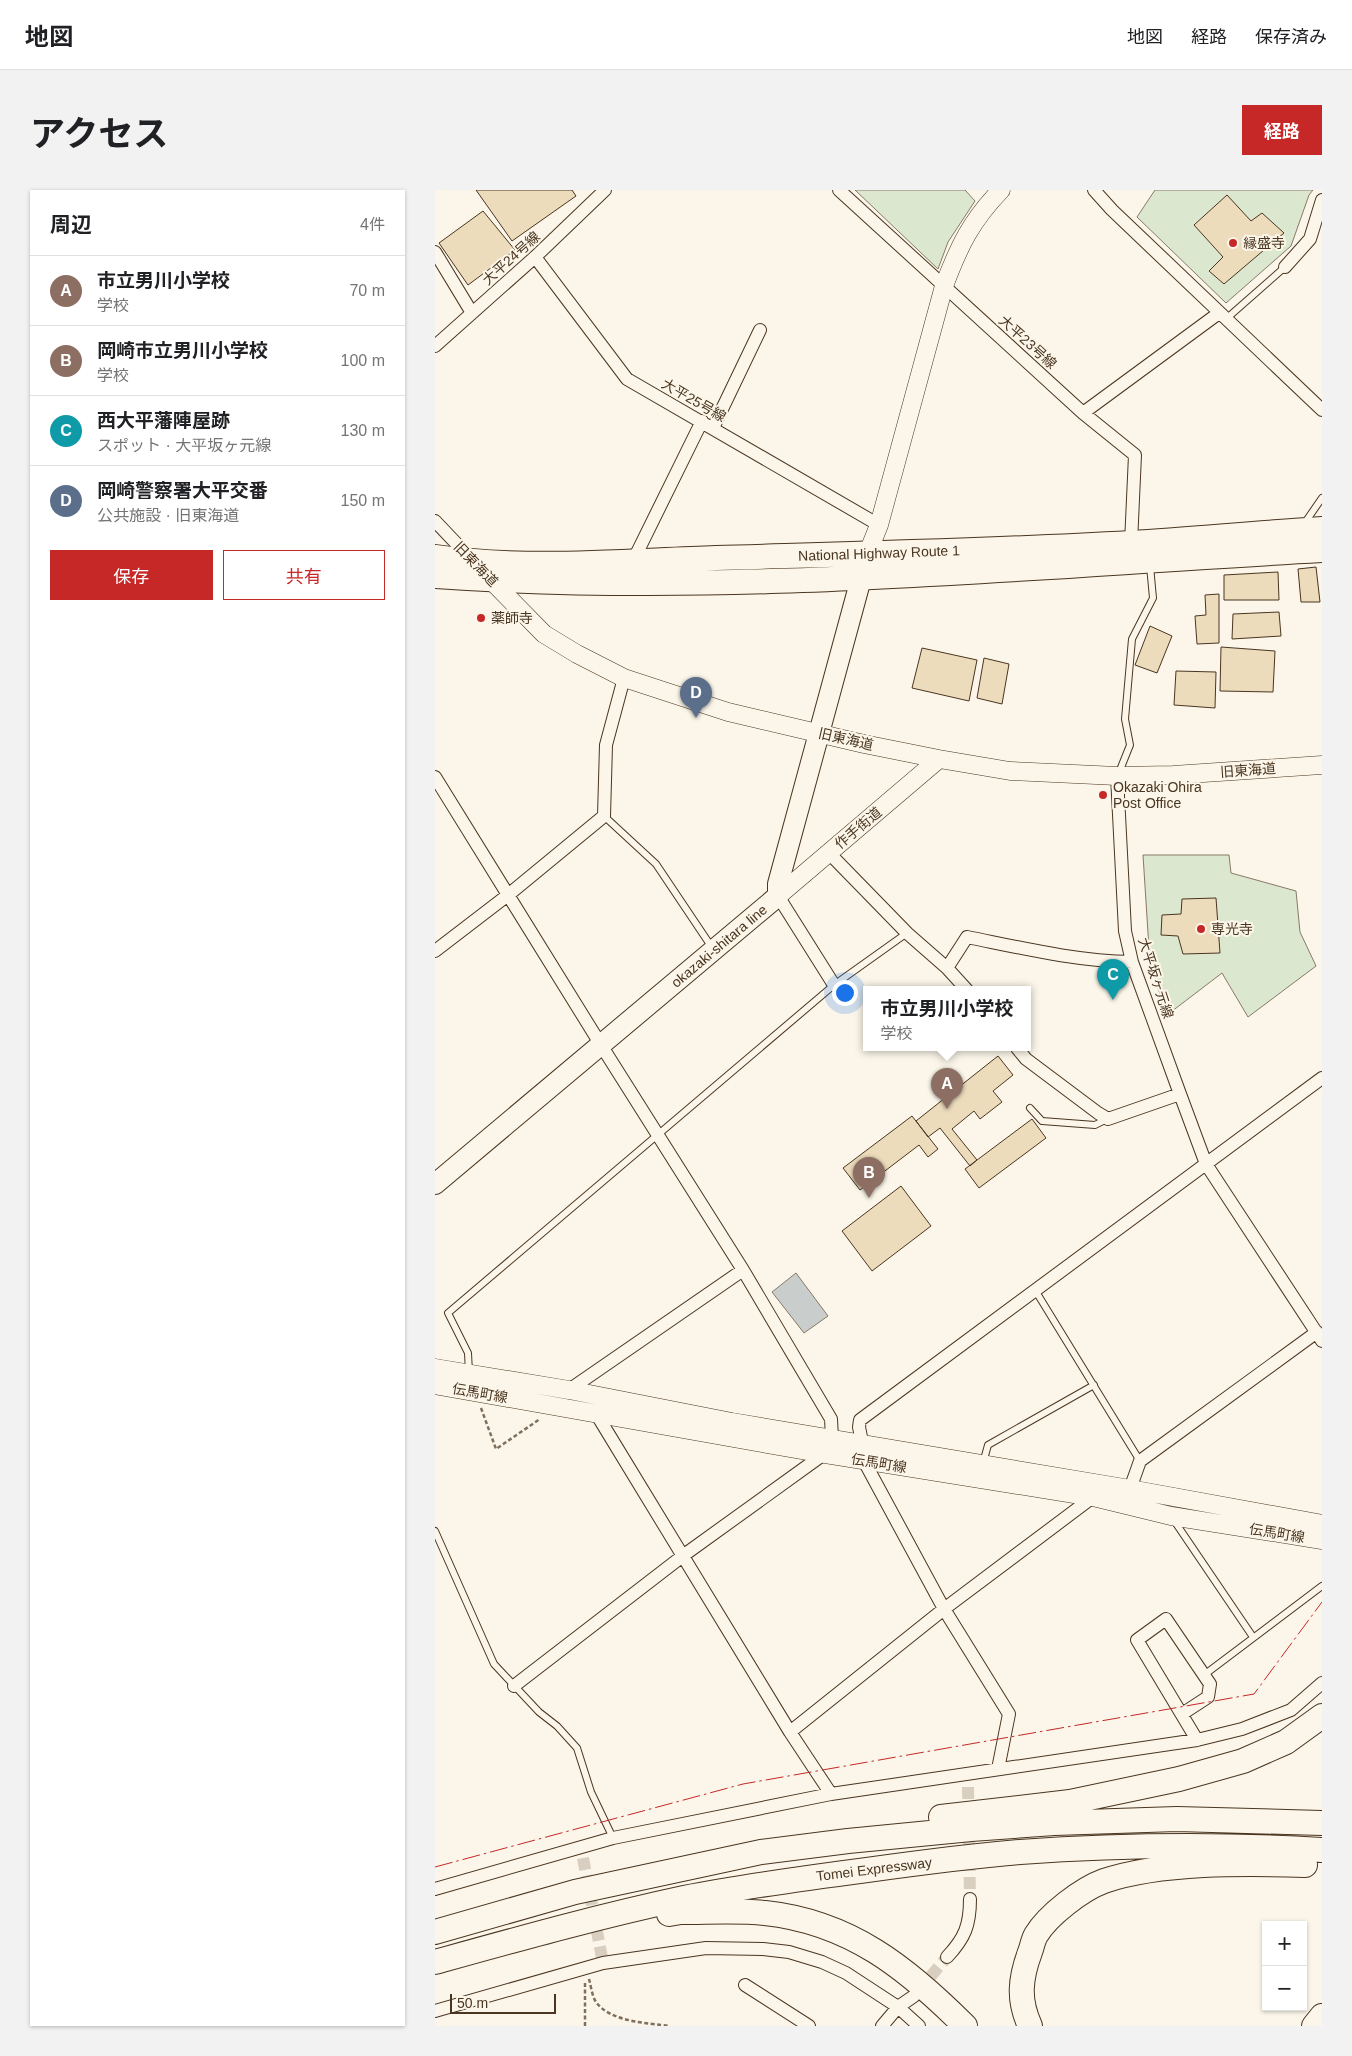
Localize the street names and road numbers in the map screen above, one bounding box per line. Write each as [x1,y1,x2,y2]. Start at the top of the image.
street label: 大平24号線 [479,228,543,288]
street label: 大平23号線 [996,312,1060,372]
street label: 大平25号線 [659,375,729,425]
street label: 旧東海道 [451,538,501,590]
street label: National Highway Route 1 [798,542,960,564]
street label: 旧東海道 [817,725,875,753]
street label: 旧東海道 [1220,760,1276,780]
street label: 作手街道 [831,804,885,852]
street label: okazaki-shitara line [668,901,770,991]
street label: 大平坂ヶ元線 [1135,936,1177,1020]
street label: 伝馬町線 [451,1380,509,1406]
street label: 伝馬町線 [850,1451,908,1475]
street label: 伝馬町線 [1248,1521,1306,1545]
street label: Tomei Expressway [815,1854,933,1884]

